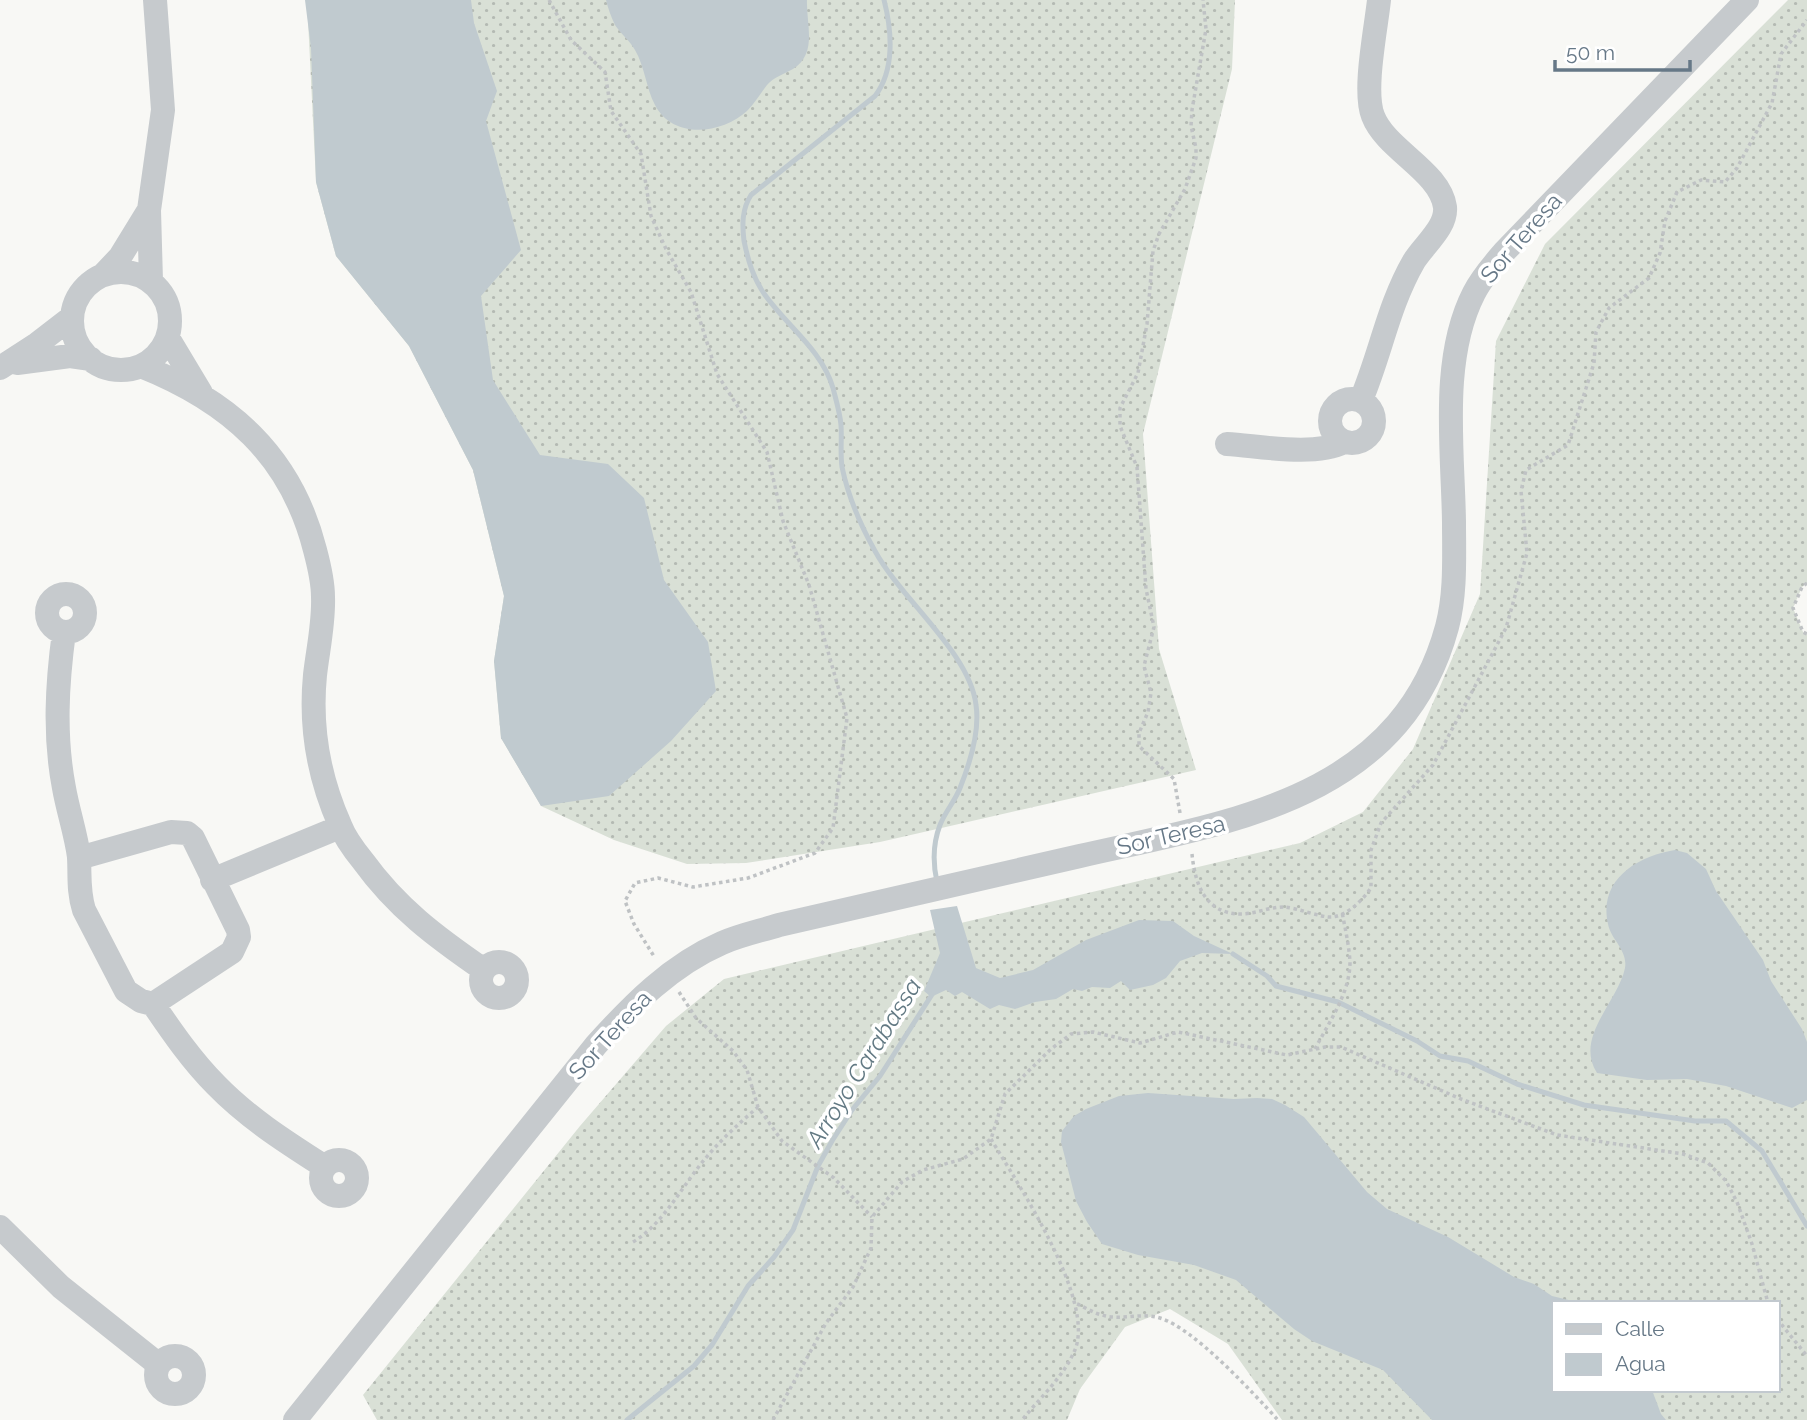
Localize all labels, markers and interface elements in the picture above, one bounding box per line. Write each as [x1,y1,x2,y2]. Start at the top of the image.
scale bar [1555,28,1690,72]
text: 50 m [1566,40,1615,65]
street label: Sor Teresa [1474,187,1567,288]
street label: Sor Teresa [1114,809,1228,860]
water label: Arroyo Carabassa [799,973,927,1154]
street label: Sor Teresa [563,985,657,1085]
legend [1552,1301,1779,1392]
text: Calle [1615,1316,1665,1341]
text: Agua [1615,1351,1666,1376]

